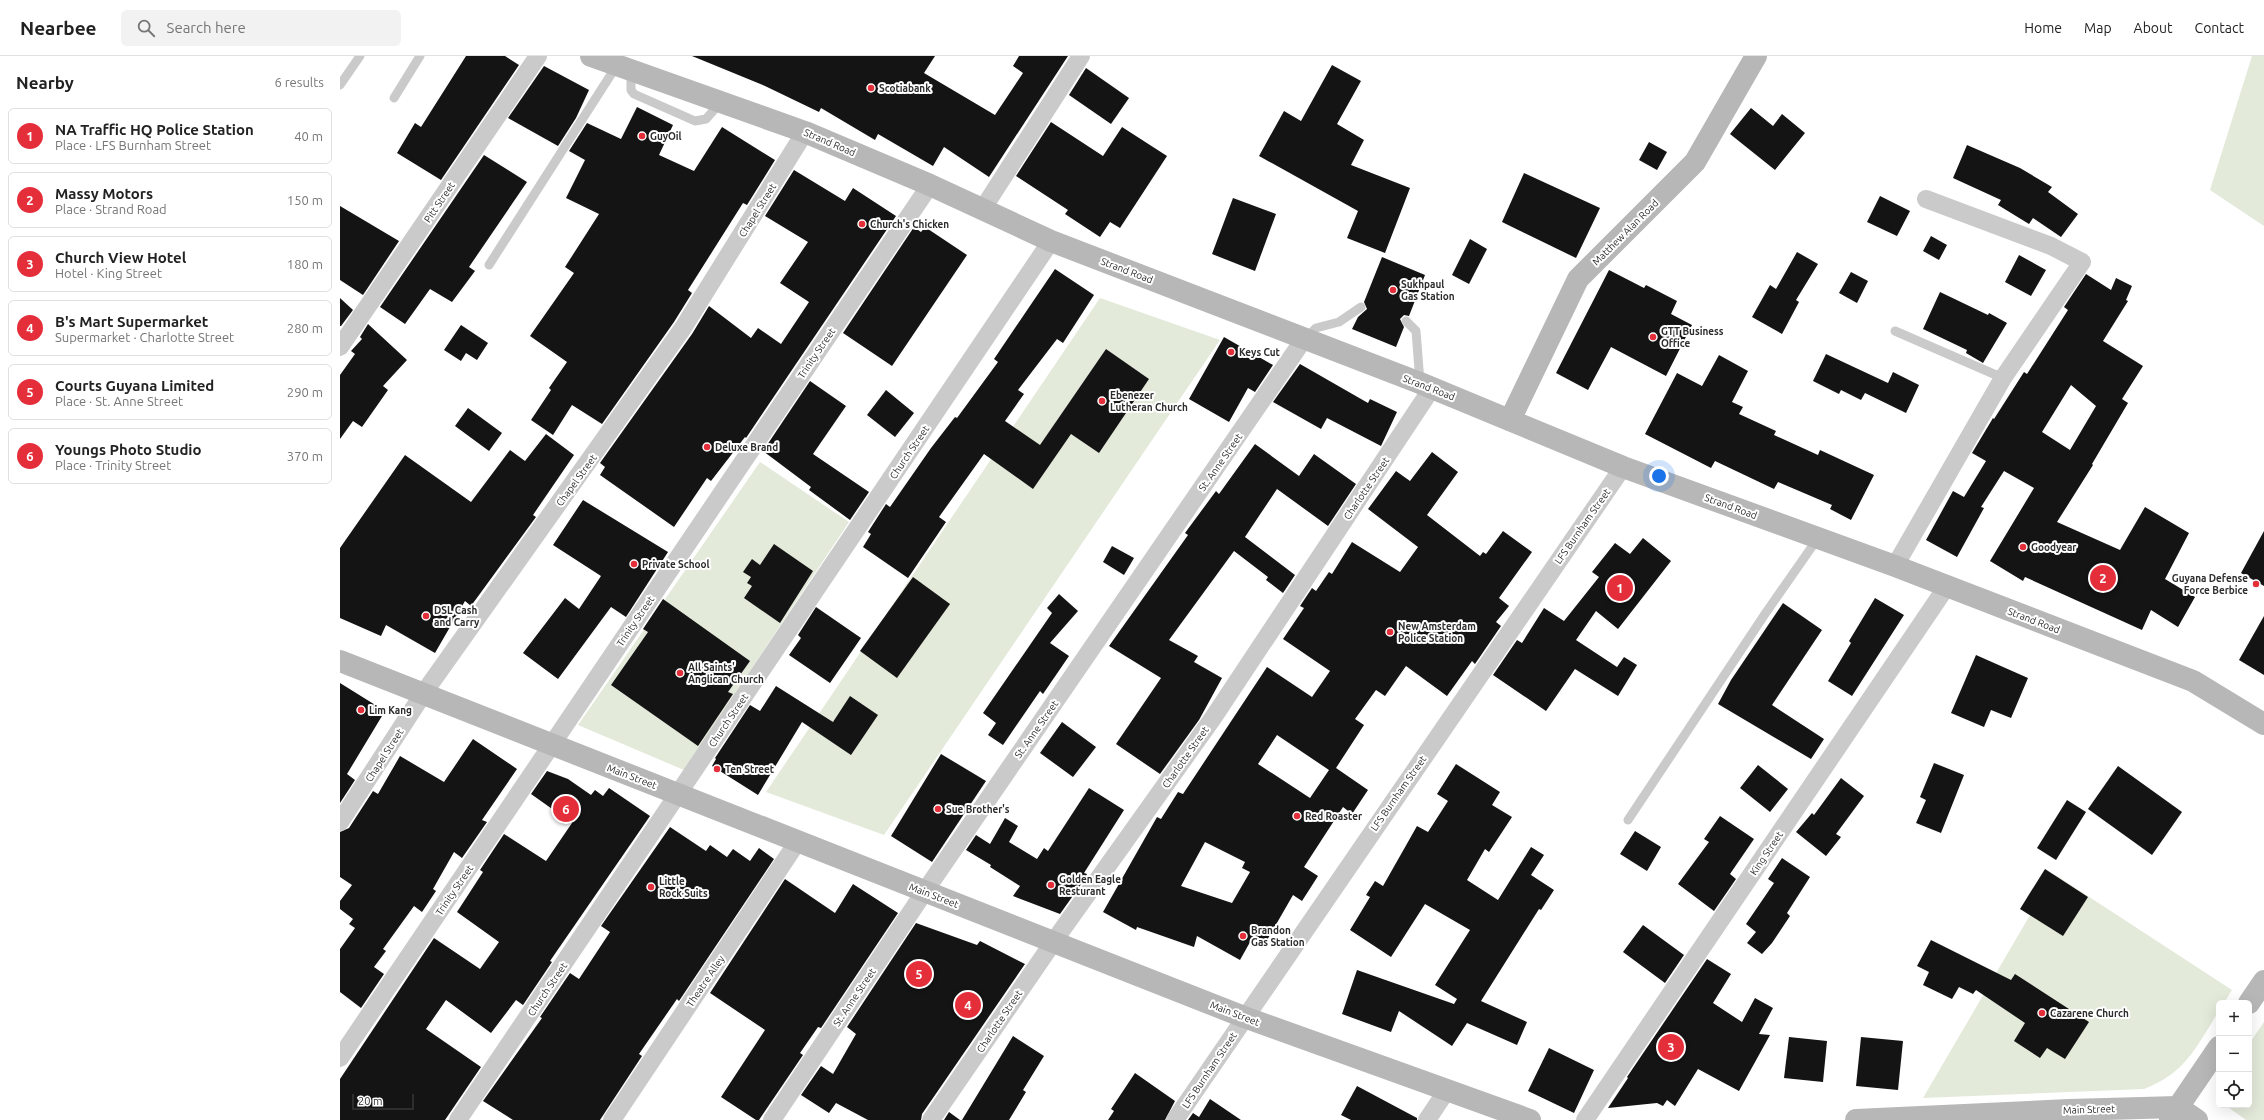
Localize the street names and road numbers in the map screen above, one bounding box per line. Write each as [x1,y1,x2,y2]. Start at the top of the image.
street label: Strand Road [802,127,857,158]
street label: Pitt Street [422,180,457,225]
street label: Chapel Street [737,181,778,239]
street label: Matthew Alan Road [1590,197,1661,267]
street label: Strand Road [1099,255,1155,286]
street label: Trinity Street [795,326,837,381]
street label: Strand Road [1401,372,1457,403]
street label: Church Street [888,423,931,481]
street label: St. Anne Street [1196,431,1244,493]
street label: Chapel Street [554,452,599,508]
street label: Charlotte Street [1341,455,1391,522]
street label: LFS Burnham Street [1552,487,1613,566]
street label: Strand Road [1703,492,1759,521]
street label: Trinity Street [614,594,656,649]
street label: Strand Road [2006,605,2062,636]
street label: Church Street [707,691,750,749]
street label: St. Anne Street [1012,698,1060,760]
street label: Charlotte Street [1160,724,1211,790]
street label: Chapel Street [363,727,406,784]
street label: LFS Burnham Street [1368,754,1429,833]
street label: Main Street [605,762,658,791]
street label: King Street [1748,829,1785,877]
street label: Trinity Street [433,863,475,918]
street label: Main Street [907,881,960,910]
street label: Theatre Alley [684,953,727,1009]
street label: Church Street [526,960,569,1018]
street label: St. Anne Street [831,966,878,1028]
street label: Charlotte Street [974,988,1024,1055]
street label: Main Street [1208,999,1261,1028]
street label: LFS Burnham Street [1180,1030,1239,1110]
street label: Main Street [2063,1103,2115,1116]

